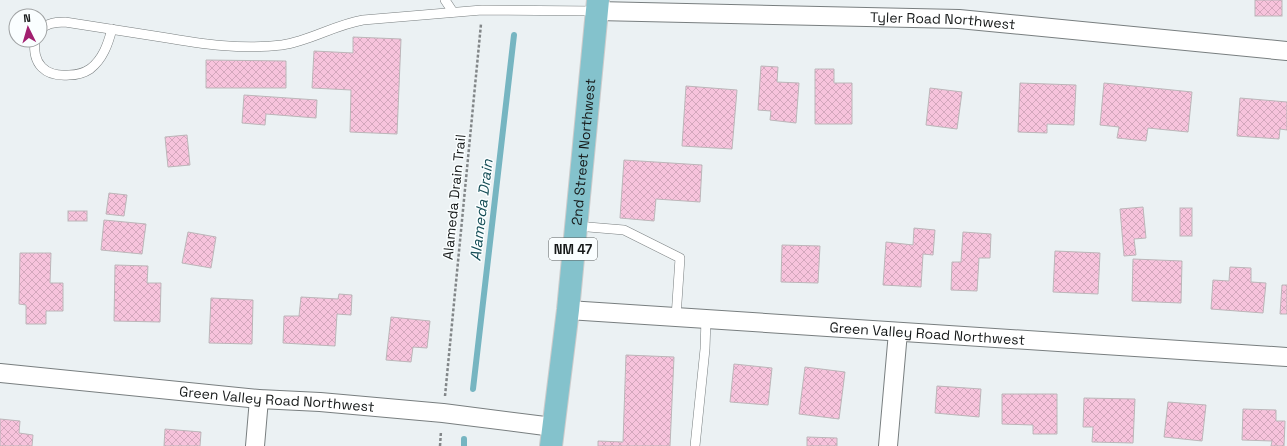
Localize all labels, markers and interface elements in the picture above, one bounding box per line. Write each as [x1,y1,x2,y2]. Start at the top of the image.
north arrow [8,8,48,48]
street label: Tyler Road Northwest [870,8,1016,33]
text: N [23,11,31,25]
street label: 2nd Street Northwest [567,78,599,226]
street label: Alameda Drain Trail [438,133,470,261]
water label: Alameda Drain [465,157,497,262]
road number: NM 47 [549,238,597,260]
street label: Green Valley Road Northwest [829,318,1025,349]
street label: Green Valley Road Northwest [178,382,375,416]

